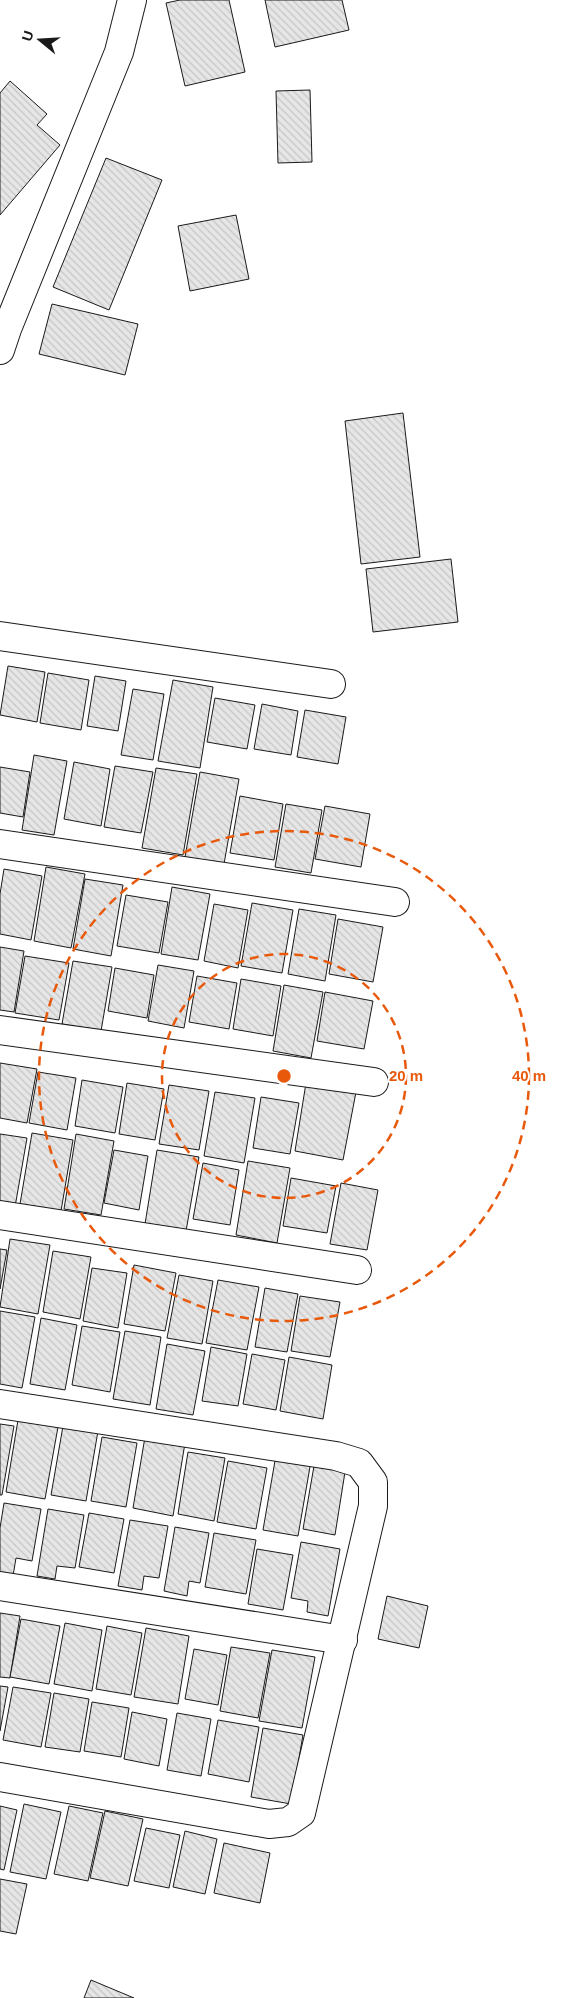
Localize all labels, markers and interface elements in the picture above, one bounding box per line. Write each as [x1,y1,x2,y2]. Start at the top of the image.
north arrow [15,15,65,65]
text: U [18,29,37,43]
centre of rings [275,1067,293,1085]
text: 20 m [389,1067,423,1084]
text: 40 m [512,1067,546,1084]

